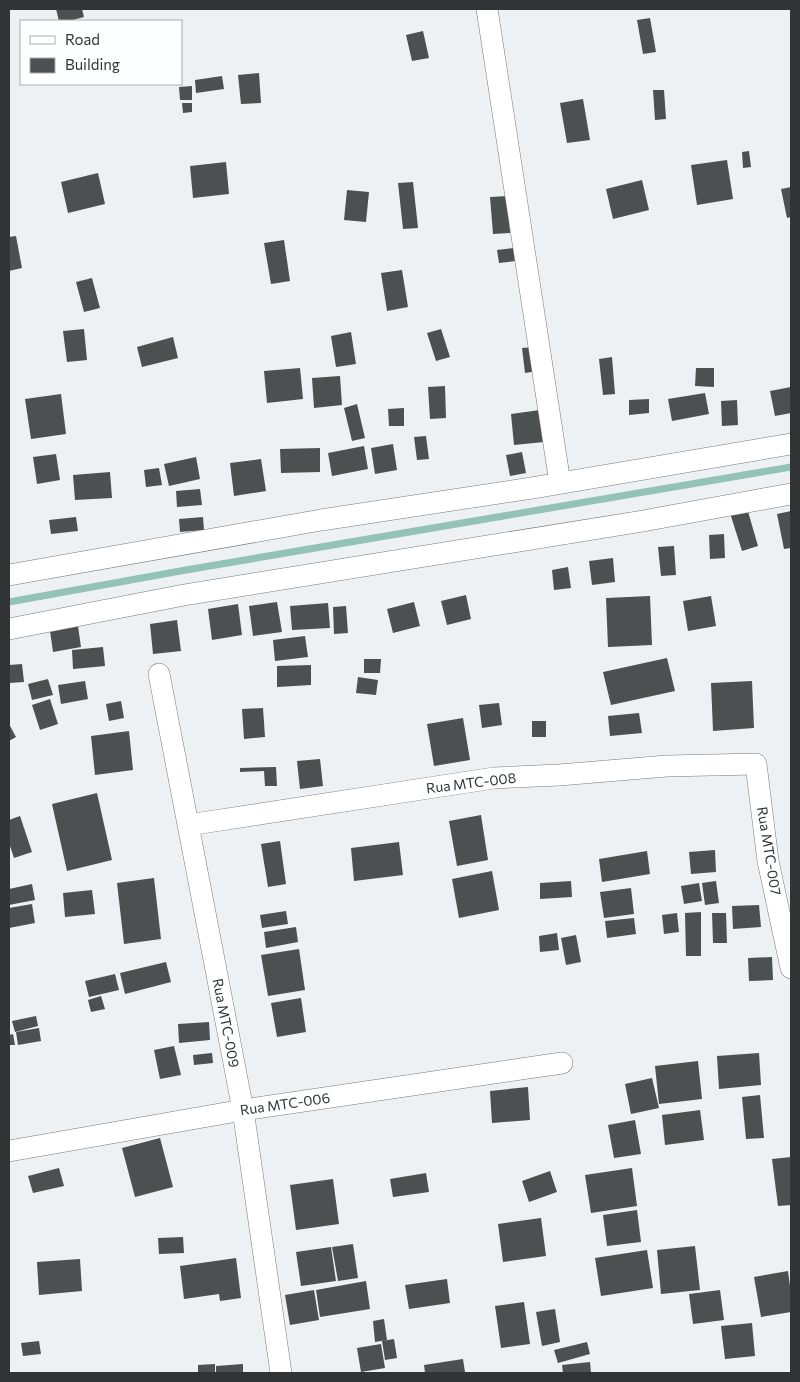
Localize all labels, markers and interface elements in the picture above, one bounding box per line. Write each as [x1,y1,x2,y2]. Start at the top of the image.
legend [20,20,182,85]
text: Road [65,30,100,48]
text: Building [65,55,120,73]
street label: Rua MTC-008 [425,769,517,796]
street label: Rua MTC-007 [754,805,785,896]
street label: Rua MTC-009 [210,977,243,1069]
street label: Rua MTC-006 [239,1089,331,1118]

